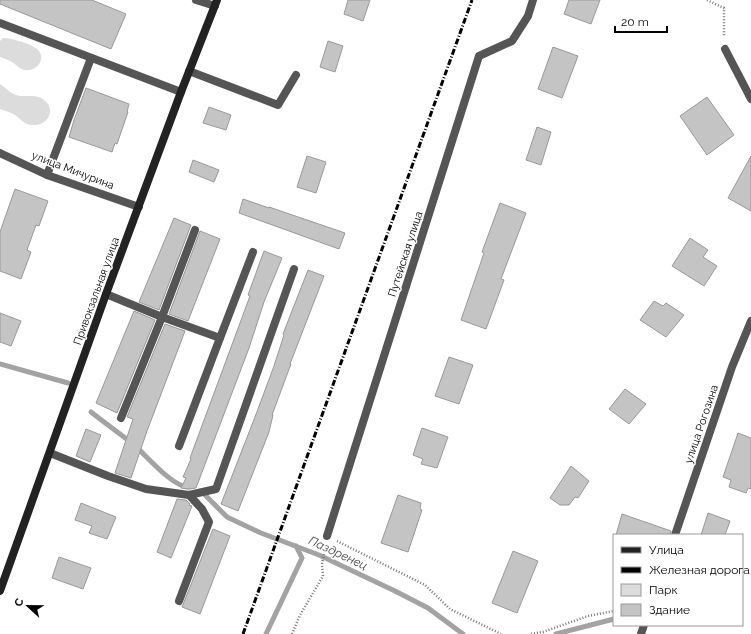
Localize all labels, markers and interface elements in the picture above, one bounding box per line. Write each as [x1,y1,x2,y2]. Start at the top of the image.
scale bar [615,8,667,34]
text: 20 m [621,15,649,29]
street label: улица Мичурина [30,149,116,192]
street label: Путейская улица [386,210,425,299]
street label: Привокзальная улица [71,236,122,347]
street label: улица Рогозина [682,383,721,465]
water label: Паздренец [306,533,370,573]
legend [613,534,743,626]
text: Улица [649,543,684,557]
text: Железная дорога [649,563,750,577]
text: Парк [649,583,678,597]
north arrow [8,586,48,626]
text: С [12,596,27,608]
text: Здание [649,603,690,617]

